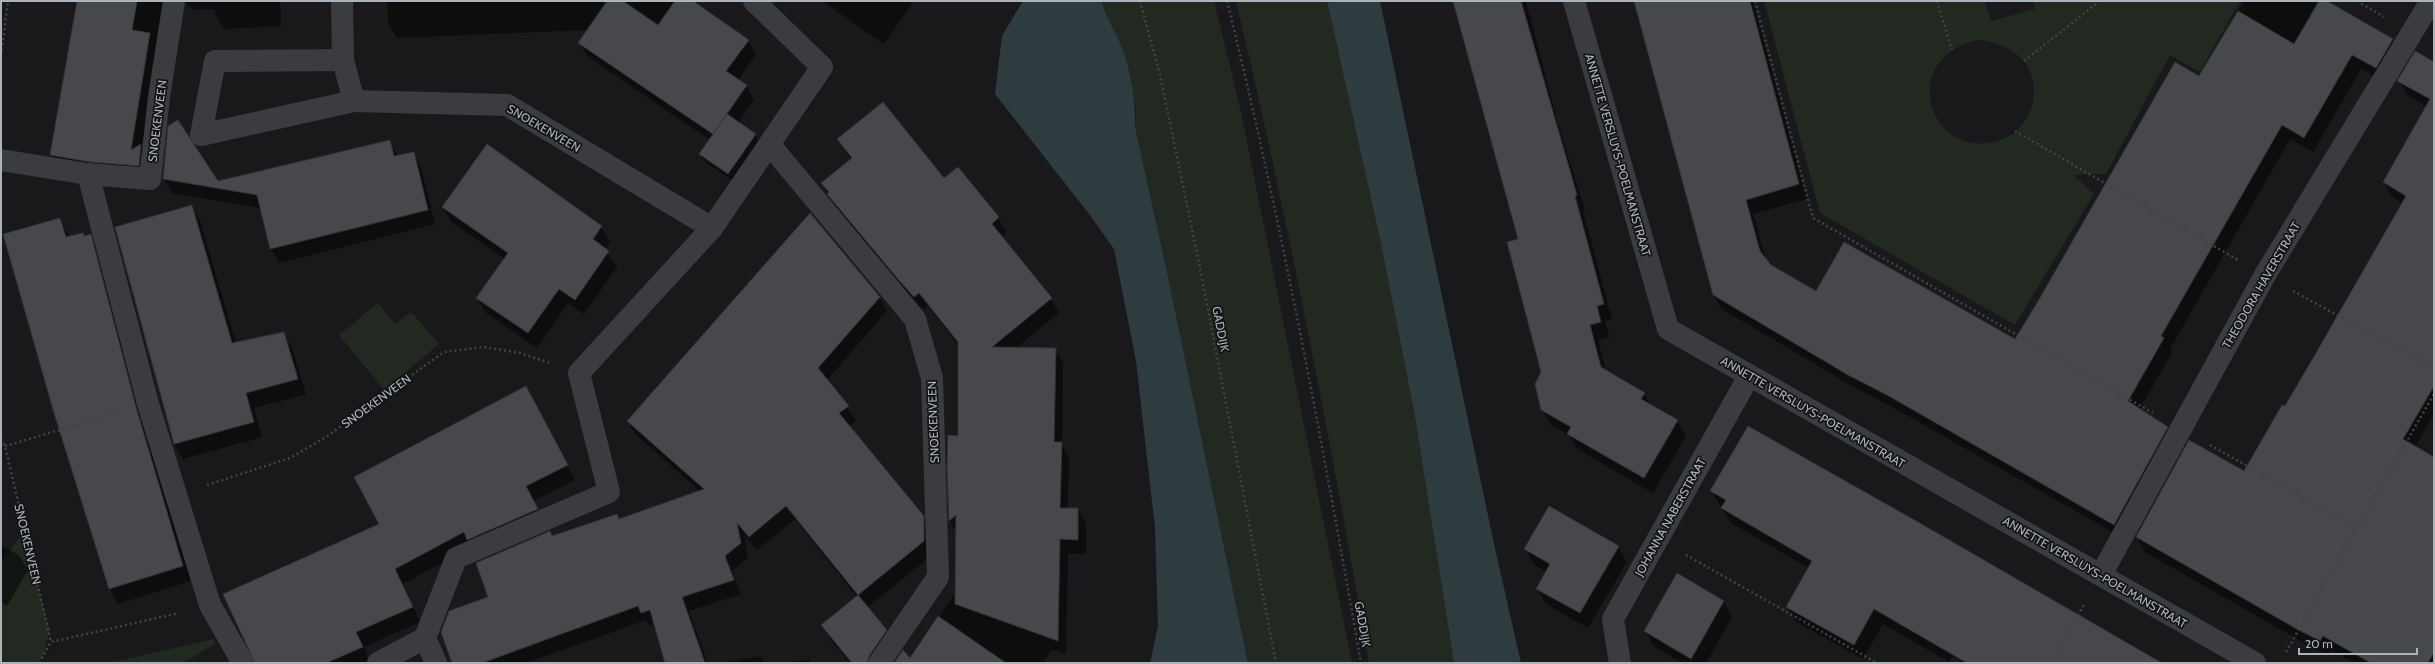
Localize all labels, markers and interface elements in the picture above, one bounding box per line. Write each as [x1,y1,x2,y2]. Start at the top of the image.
street label: ANNETTE VERSLUYS-POELMANSTRAAT [1582,52,1654,259]
street label: SNOEKENVEEN [145,79,169,163]
street label: SNOEKENVEEN [505,101,583,155]
street label: THEODORA HAVERSTRAAT [2219,219,2304,351]
street label: GADDIJK [1209,305,1233,353]
street label: ANNETTE VERSLUYS-POELMANSTRAAT [1718,353,1908,471]
street label: SNOEKENVEEN [338,371,414,431]
street label: SNOEKENVEEN [924,381,942,463]
street label: JOHANNA NABERSTRAAT [1631,455,1709,580]
street label: SNOEKENVEEN [11,502,45,586]
street label: ANNETTE VERSLUYS-POELMANSTRAAT [2000,513,2190,631]
street label: GADDIJK [1352,600,1374,648]
scale bar [2299,630,2417,656]
text: 20 m [2305,636,2333,651]

